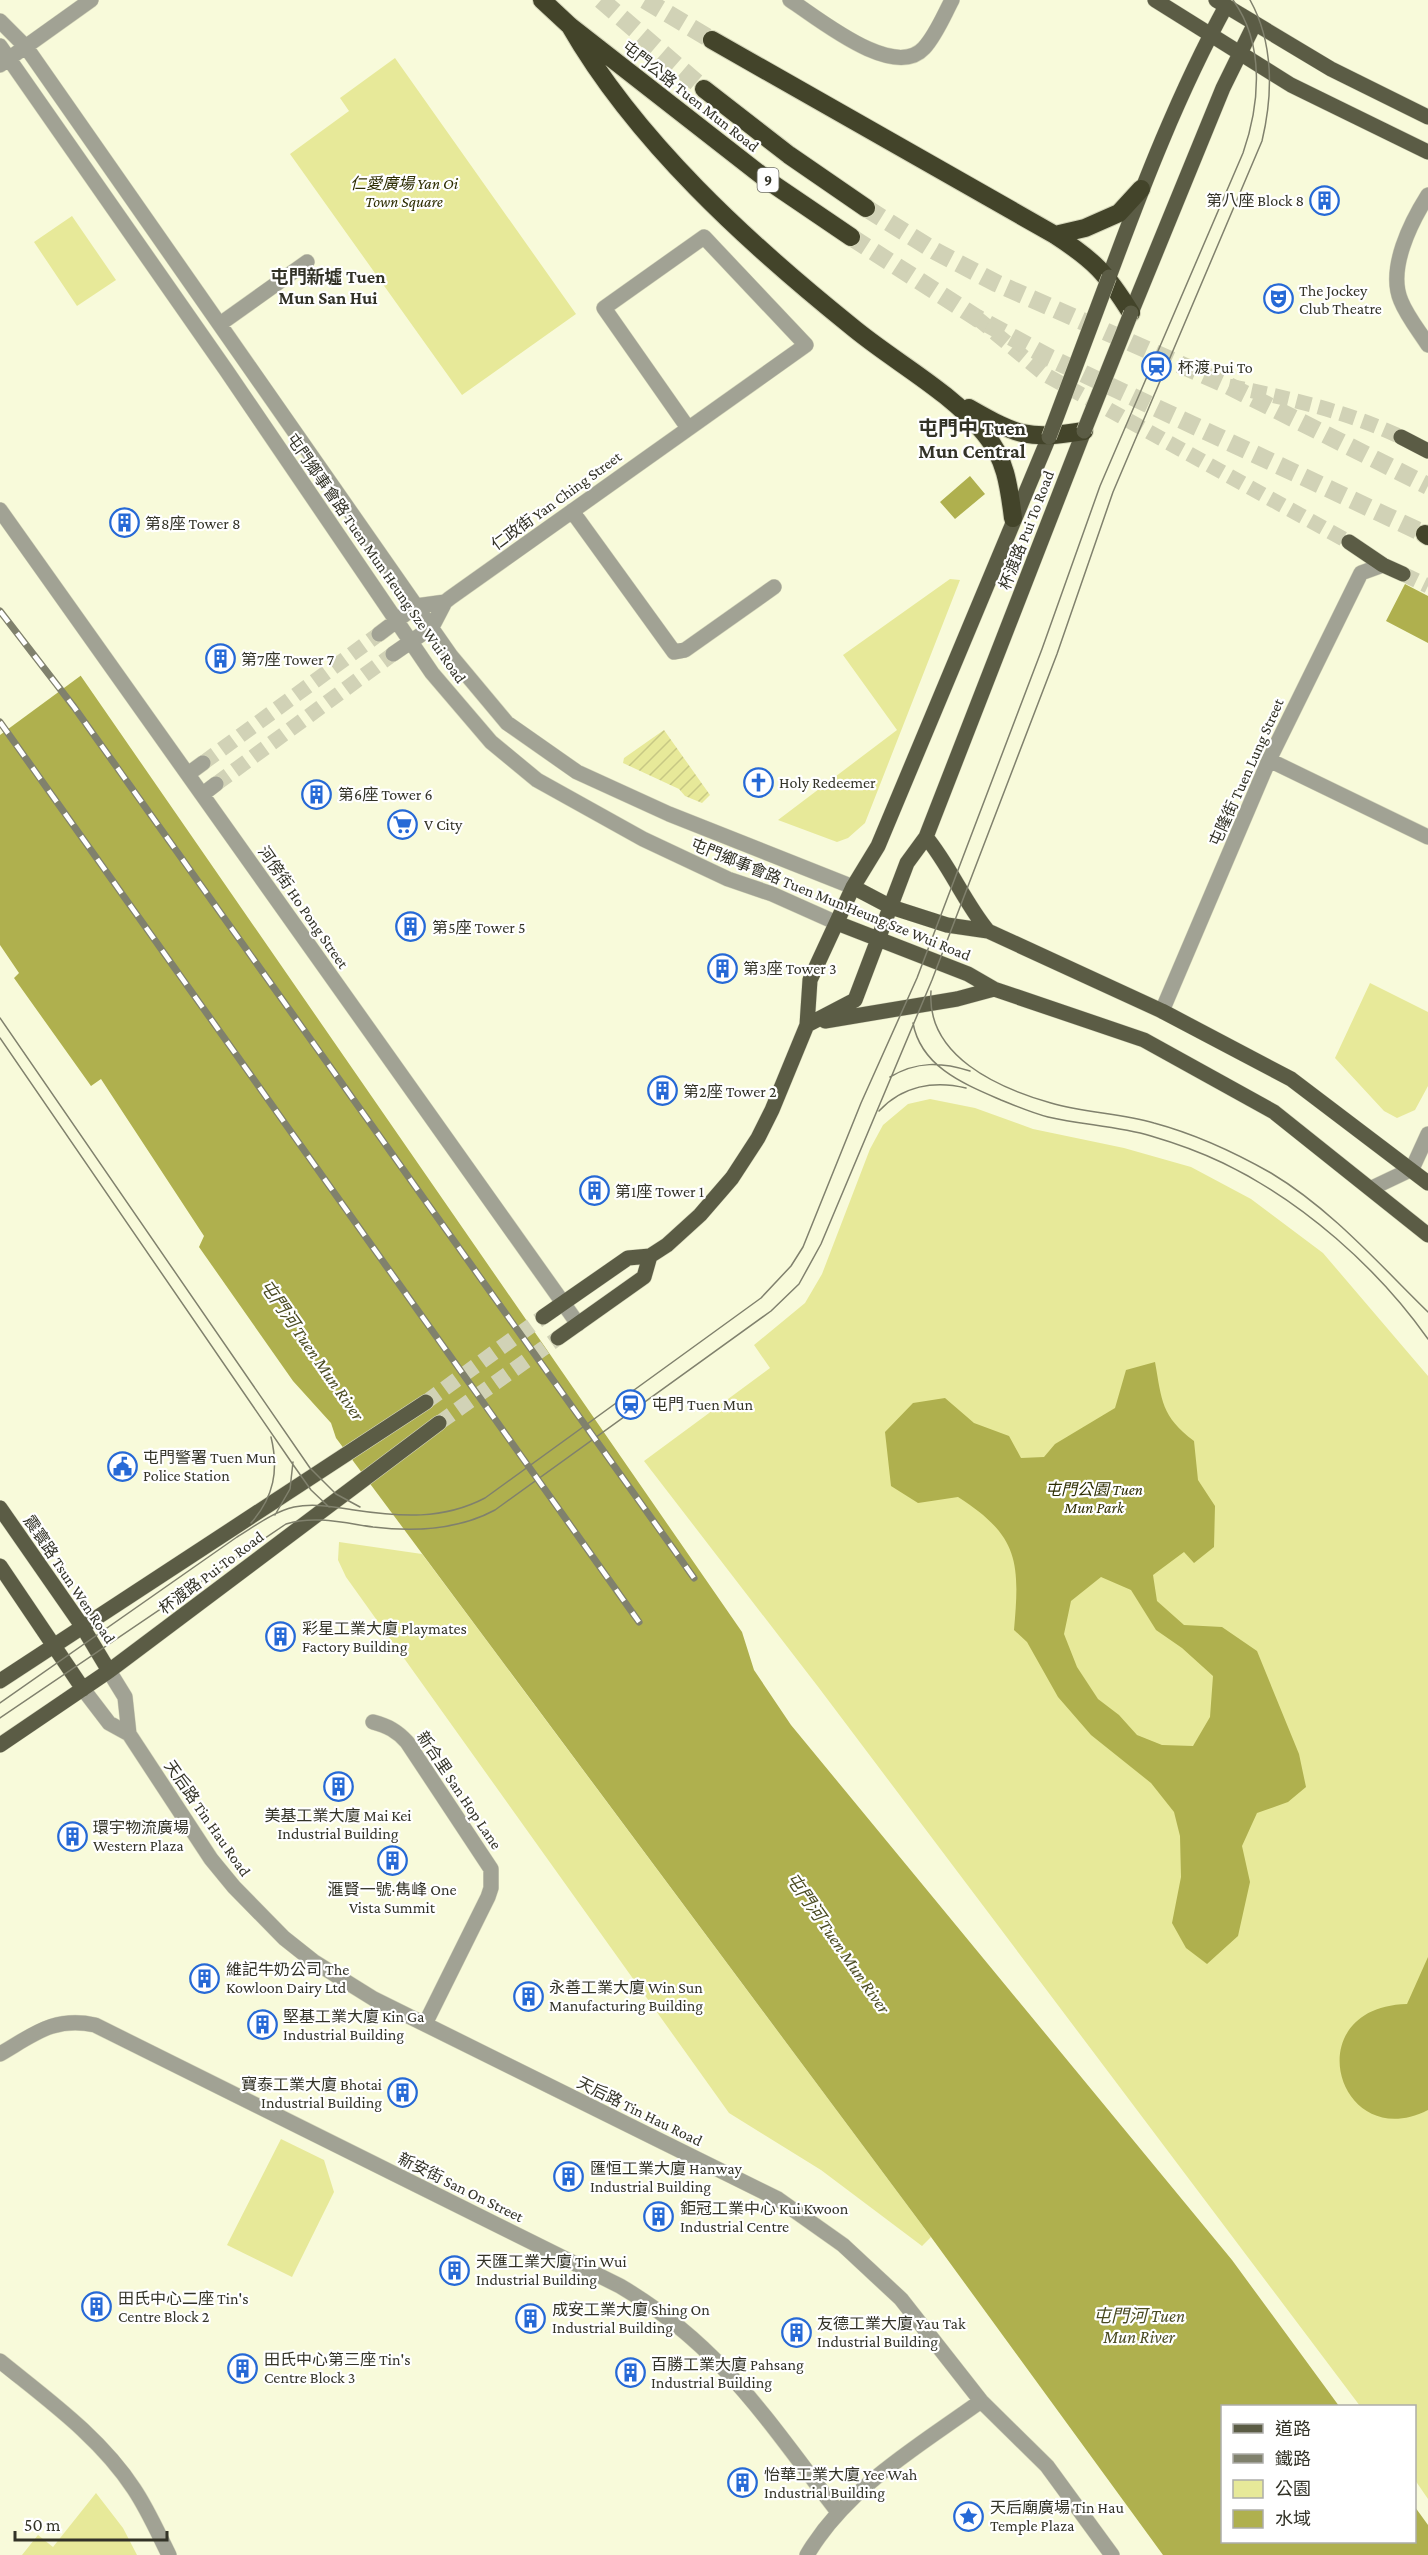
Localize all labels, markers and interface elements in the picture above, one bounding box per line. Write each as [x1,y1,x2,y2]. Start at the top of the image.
street label: 屯門公路 Tuen Mun Road [619,38,763,155]
road number: 9 [758,168,778,192]
park label: 仁愛廣場 Yan Oi Town Square [350,175,459,211]
building icon: 第八座 Block 8 [1309,184,1341,216]
place label: 第八座 Block 8 [1206,192,1304,209]
district label: 屯門新墟 Tuen Mun San Hui [270,267,386,308]
place label: The Jockey Club Theatre [1299,282,1382,317]
theatre icon: The Jockey Club Theatre [1262,283,1294,315]
station icon: 杯渡 Pui To [1141,351,1173,383]
place label: 杯渡 Pui To [1178,359,1253,376]
district label: 屯門中 Tuen Mun Central [918,417,1026,462]
street label: 屯門鄉事會路 Tuen Mun Heung Sze Wui Road [283,430,470,687]
street label: 仁政街 Yan Ching Street [488,447,626,554]
street label: 杯渡路 Pui To Road [996,468,1057,592]
building icon: 第8座 Tower 8 [108,507,140,539]
place label: 第8座 Tower 8 [145,515,241,532]
building icon: 第7座 Tower 7 [204,643,236,675]
place label: 第7座 Tower 7 [241,651,335,668]
street label: 屯隆街 Tuen Lung Street [1206,695,1288,849]
church icon: Holy Redeemer [742,766,774,798]
place label: Holy Redeemer [779,774,876,792]
building icon: 第6座 Tower 6 [301,778,333,810]
place label: 第6座 Tower 6 [338,786,433,803]
supermarket icon: V City [387,808,419,840]
place label: V City [424,816,463,834]
street label: 屯門鄉事會路 Tuen Mun Heung Sze Wui Road [688,835,974,965]
street label: 河傍街 Ho Pong Street [254,843,353,973]
building icon: 第5座 Tower 5 [395,911,427,943]
place label: 第5座 Tower 5 [432,919,525,936]
building icon: 第3座 Tower 3 [706,952,738,984]
place label: 第3座 Tower 3 [743,960,837,977]
building icon: 第2座 Tower 2 [646,1075,678,1107]
place label: 第2座 Tower 2 [683,1083,777,1100]
building icon: 第1座 Tower 1 [578,1175,610,1207]
place label: 第1座 Tower 1 [615,1183,704,1200]
water label: 屯門河 Tuen Mun River [256,1276,369,1425]
station icon: 屯門 Tuen Mun [615,1388,647,1420]
place label: 屯門 Tuen Mun [652,1396,754,1413]
place label: 屯門警署 Tuen Mun Police Station [143,1449,277,1484]
public building icon: 屯門警署 Tuen Mun Police Station [106,1450,138,1482]
park label: 屯門公園 Tuen Mun Park [1045,1481,1143,1516]
street label: 震寰路 Tsun Wen Road [20,1512,119,1647]
street label: 杯渡路 Pui To Road [156,1527,267,1617]
place label: 彩星工業大廈 Playmates Factory Building [302,1620,467,1656]
building icon: 彩星工業大廈 Playmates Factory Building [265,1621,297,1653]
street label: 新合里 San Hop Lane [413,1728,505,1853]
street label: 天后路 Tin Hau Road [161,1757,254,1880]
building icon: 美基工業大廈 Mai Kei Industrial Building [322,1771,354,1803]
place label: 美基工業大廈 Mai Kei Industrial Building [264,1807,412,1843]
place label: 環宇物流廣場 Western Plaza [93,1819,189,1854]
building icon: 環宇物流廣場 Western Plaza [56,1820,88,1852]
building icon: 滙賢一號·雋峰 One Vista Summit [376,1845,408,1877]
water label: 屯門河 Tuen Mun River [782,1869,895,2018]
place label: 滙賢一號·雋峰 One Vista Summit [327,1881,457,1916]
place label: 維記牛奶公司 The Kowloon Dairy Ltd [226,1961,349,1997]
building icon: 維記牛奶公司 The Kowloon Dairy Ltd [189,1962,221,1994]
place label: 永善工業大廈 Win Sun Manufacturing Building [549,1979,703,2015]
building icon: 永善工業大廈 Win Sun Manufacturing Building [512,1980,544,2012]
place label: 堅基工業大廈 Kin Ga Industrial Building [283,2008,425,2044]
building icon: 堅基工業大廈 Kin Ga Industrial Building [246,2009,278,2041]
street label: 天后路 Tin Hau Road [574,2074,706,2149]
place label: 寶泰工業大廈 Bhotai Industrial Building [241,2075,382,2112]
building icon: 寶泰工業大廈 Bhotai Industrial Building [387,2077,419,2109]
street label: 新安街 San On Street [395,2150,527,2225]
place label: 匯恒工業大廈 Hanway Industrial Building [590,2160,742,2196]
building icon: 匯恒工業大廈 Hanway Industrial Building [553,2161,585,2193]
place label: 鉅冠工業中心 Kui Kwoon Industrial Centre [680,2200,849,2235]
building icon: 鉅冠工業中心 Kui Kwoon Industrial Centre [643,2201,675,2233]
place label: 天匯工業大廈 Tin Wui Industrial Building [476,2253,627,2289]
building icon: 天匯工業大廈 Tin Wui Industrial Building [439,2254,471,2286]
place label: 田氏中心二座 Tin's Centre Block 2 [118,2290,248,2325]
building icon: 田氏中心二座 Tin's Centre Block 2 [81,2291,113,2323]
place label: 成安工業大廈 Shing On Industrial Building [552,2301,710,2337]
building icon: 成安工業大廈 Shing On Industrial Building [515,2302,547,2334]
water label: 屯門河 Tuen Mun River [1093,2306,1185,2347]
place label: 友德工業大廈 Yau Tak Industrial Building [817,2315,966,2351]
building icon: 友德工業大廈 Yau Tak Industrial Building [780,2316,812,2348]
place label: 田氏中心第三座 Tin's Centre Block 3 [264,2351,410,2386]
building icon: 田氏中心第三座 Tin's Centre Block 3 [227,2352,259,2384]
place label: 百勝工業大廈 Pahsang Industrial Building [651,2356,804,2392]
building icon: 百勝工業大廈 Pahsang Industrial Building [614,2357,646,2389]
legend [1221,2405,1416,2543]
text: 道路 [1275,2419,1311,2439]
text: 鐵路 [1275,2449,1311,2469]
place label: 怡華工業大廈 Yee Wah Industrial Building [764,2466,918,2502]
building icon: 怡華工業大廈 Yee Wah Industrial Building [727,2467,759,2499]
text: 公園 [1275,2479,1311,2499]
place label: 天后廟廣場 Tin Hau Temple Plaza [990,2499,1124,2535]
place icon: 天后廟廣場 Tin Hau Temple Plaza [953,2500,985,2532]
scale bar [15,2504,166,2542]
text: 水域 [1275,2509,1311,2529]
text: 50 m [24,2515,61,2535]

